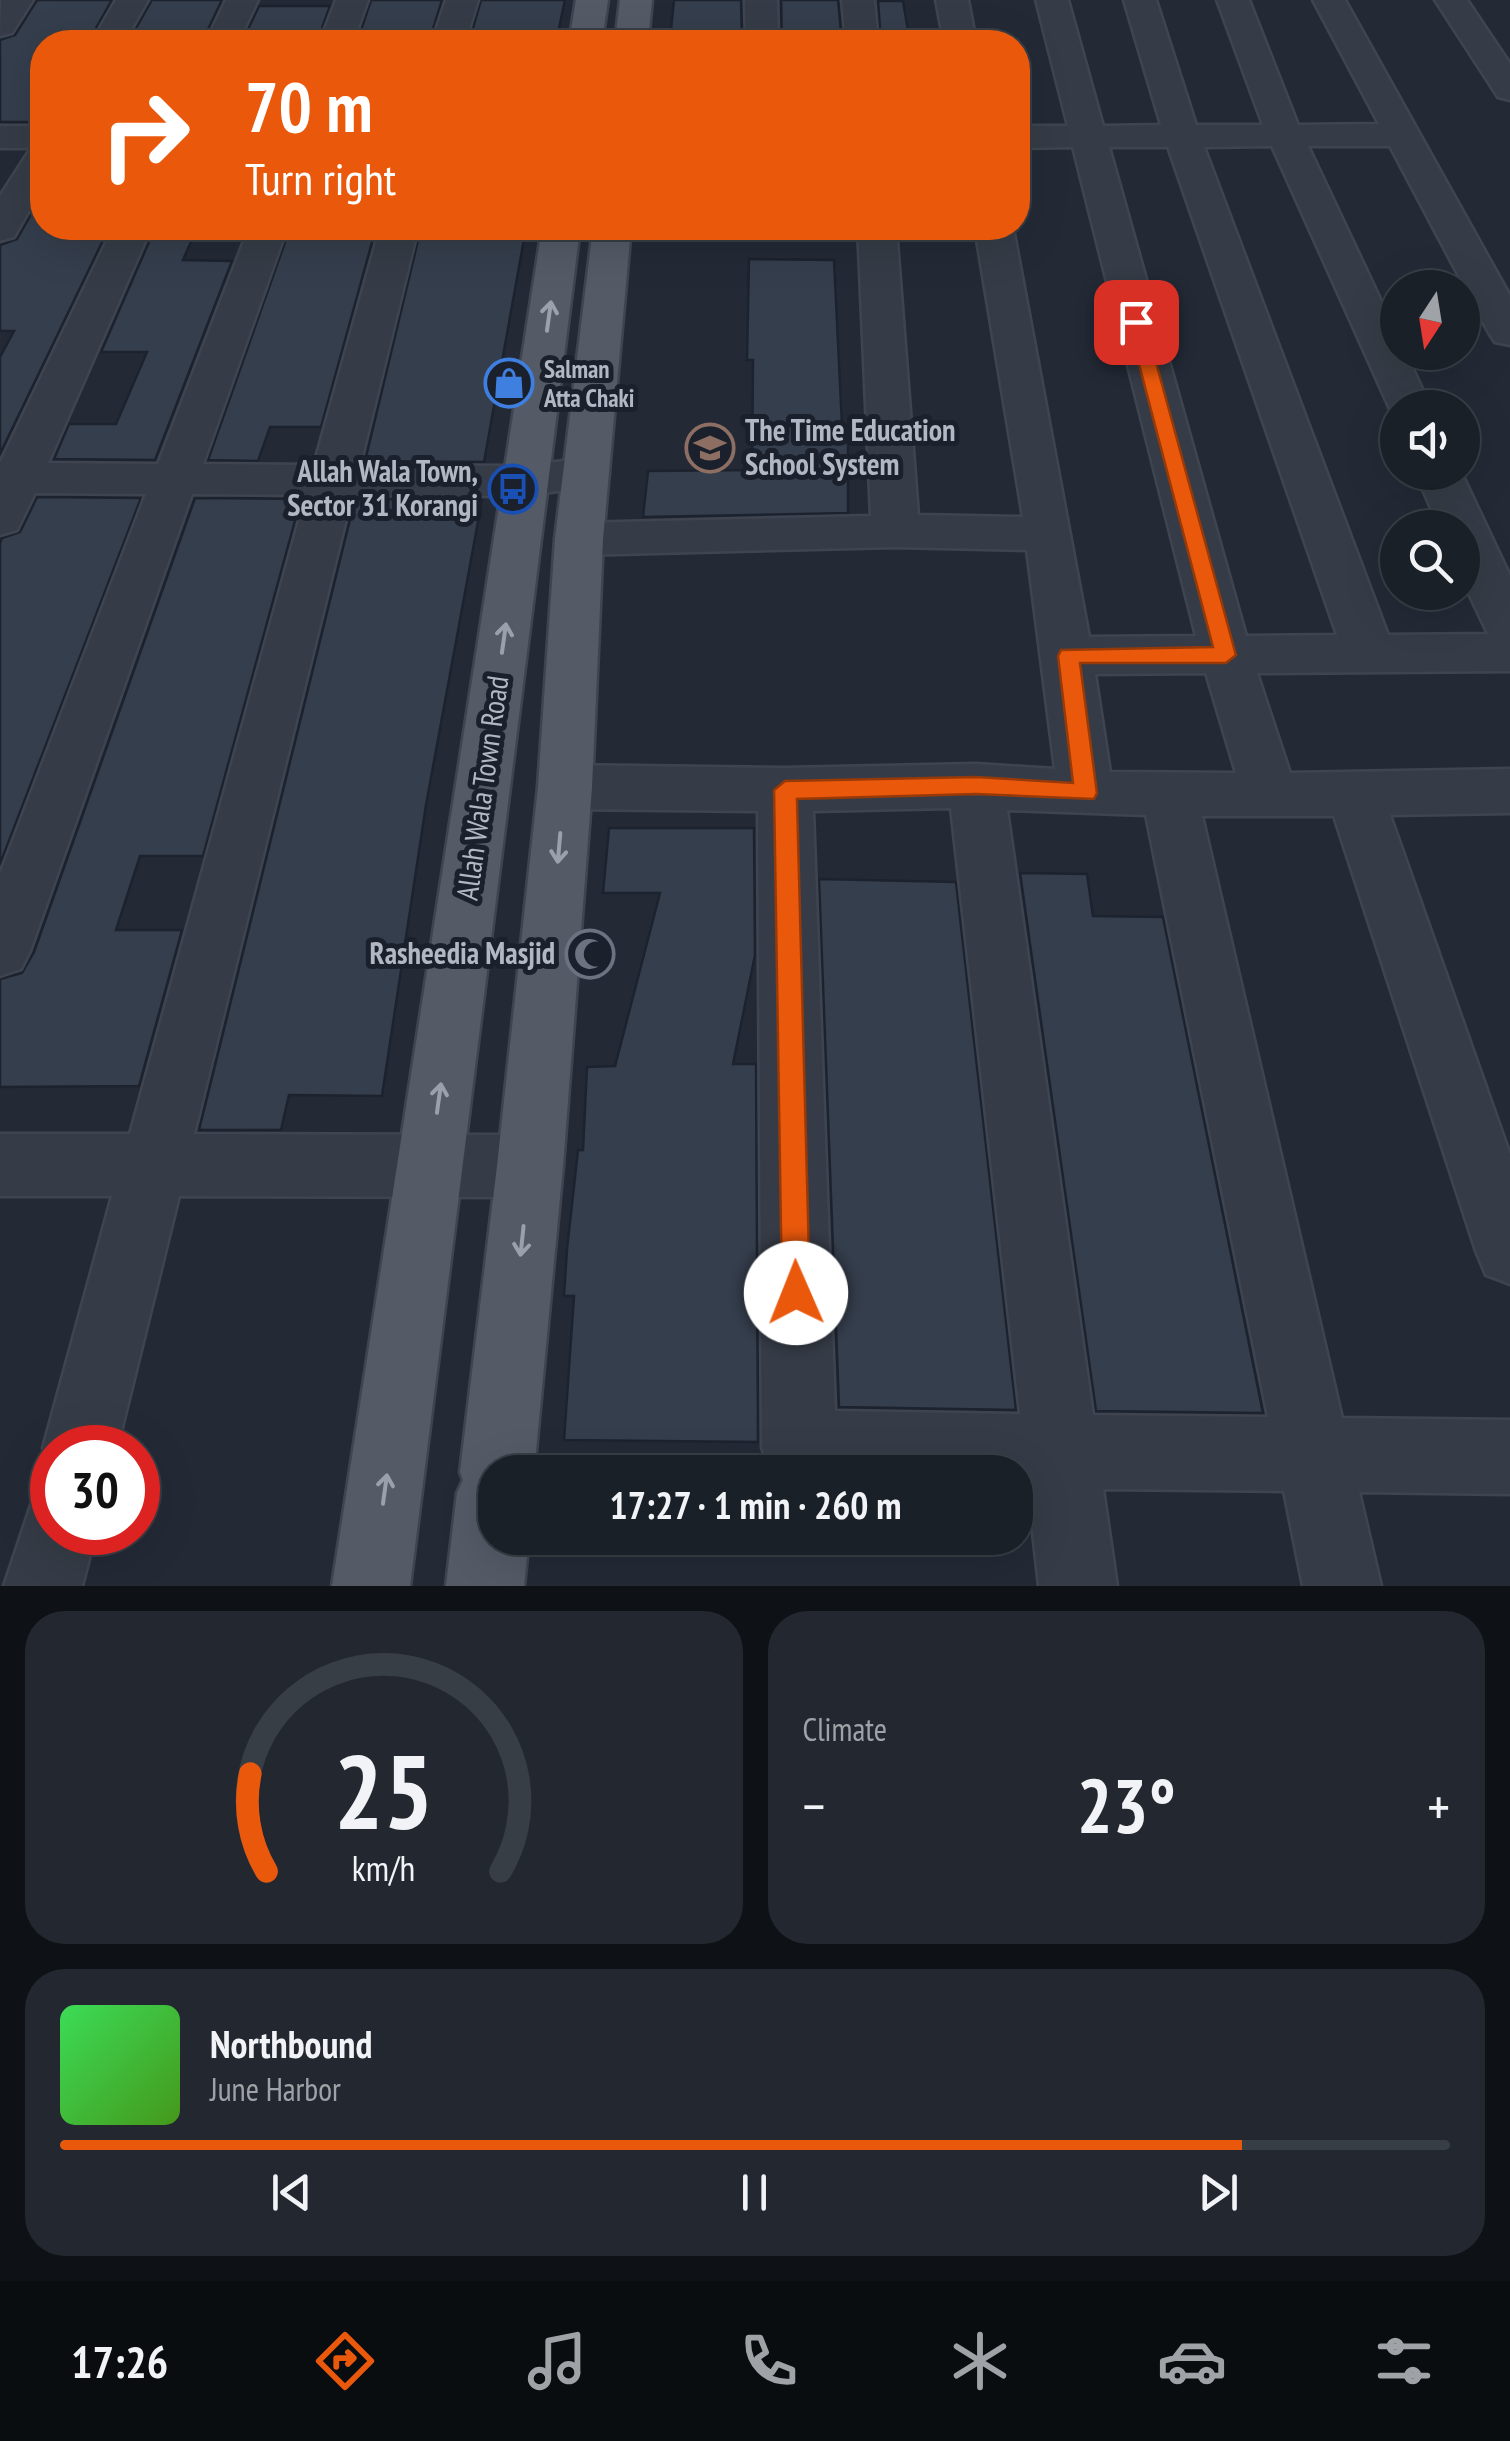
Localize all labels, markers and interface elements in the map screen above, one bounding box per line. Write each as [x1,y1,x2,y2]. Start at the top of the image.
text: 70 m [245,61,373,151]
icon: right [80,70,210,200]
text: Turn right [245,149,396,207]
north arrow [1380,270,1480,370]
map controls [1380,270,1480,610]
pin [1094,280,1179,365]
icon: arrive [1109,295,1164,350]
one-way arrow [540,300,558,332]
place label: Salman Atta Chaki [543,353,634,414]
shop icon: Salman Atta Chaki [483,357,535,409]
button: sound [1380,390,1480,490]
place label: The Time Education School System [745,410,955,483]
school or university icon: The Time Education School System [684,422,736,474]
place label: Allah Wala Town, Sector 31 Korangi [287,451,478,524]
bus stop icon: Allah Wala Town, Sector 31 Korangi [487,463,539,515]
button: search [1380,510,1480,610]
one-way arrow [495,622,513,654]
street label: Allah Wala Town Road [446,673,517,903]
one-way arrow [549,831,568,863]
mosque icon: Rasheedia Masjid [564,928,616,980]
place label: Rasheedia Masjid [370,933,555,972]
one-way arrow [430,1083,449,1115]
one-way arrow [512,1224,531,1256]
position arrow [744,1241,848,1345]
speed limit sign: 30 [30,1425,160,1555]
one-way arrow [376,1474,394,1506]
text: 17:27 · 1 min · 260 m [609,1480,902,1529]
text: Climate [803,1708,887,1750]
text: 25 [334,1723,433,1858]
text: 23° [1077,1757,1176,1854]
text: − [803,1770,825,1841]
text: + [1427,1770,1450,1841]
text: km/h [352,1845,415,1891]
text: Northbound [210,2019,372,2068]
text: June Harbor [210,2068,341,2110]
icon: previous [264,2165,319,2220]
icon: pause [727,2165,782,2220]
icon: next [1191,2165,1246,2220]
icon: directions [310,2326,380,2396]
icon: music [522,2326,592,2396]
icon: phone [734,2326,804,2396]
icon: climate [945,2326,1015,2396]
icon: car [1157,2326,1227,2396]
icon: filters [1369,2326,1439,2396]
text: 17:26 [71,2332,168,2390]

